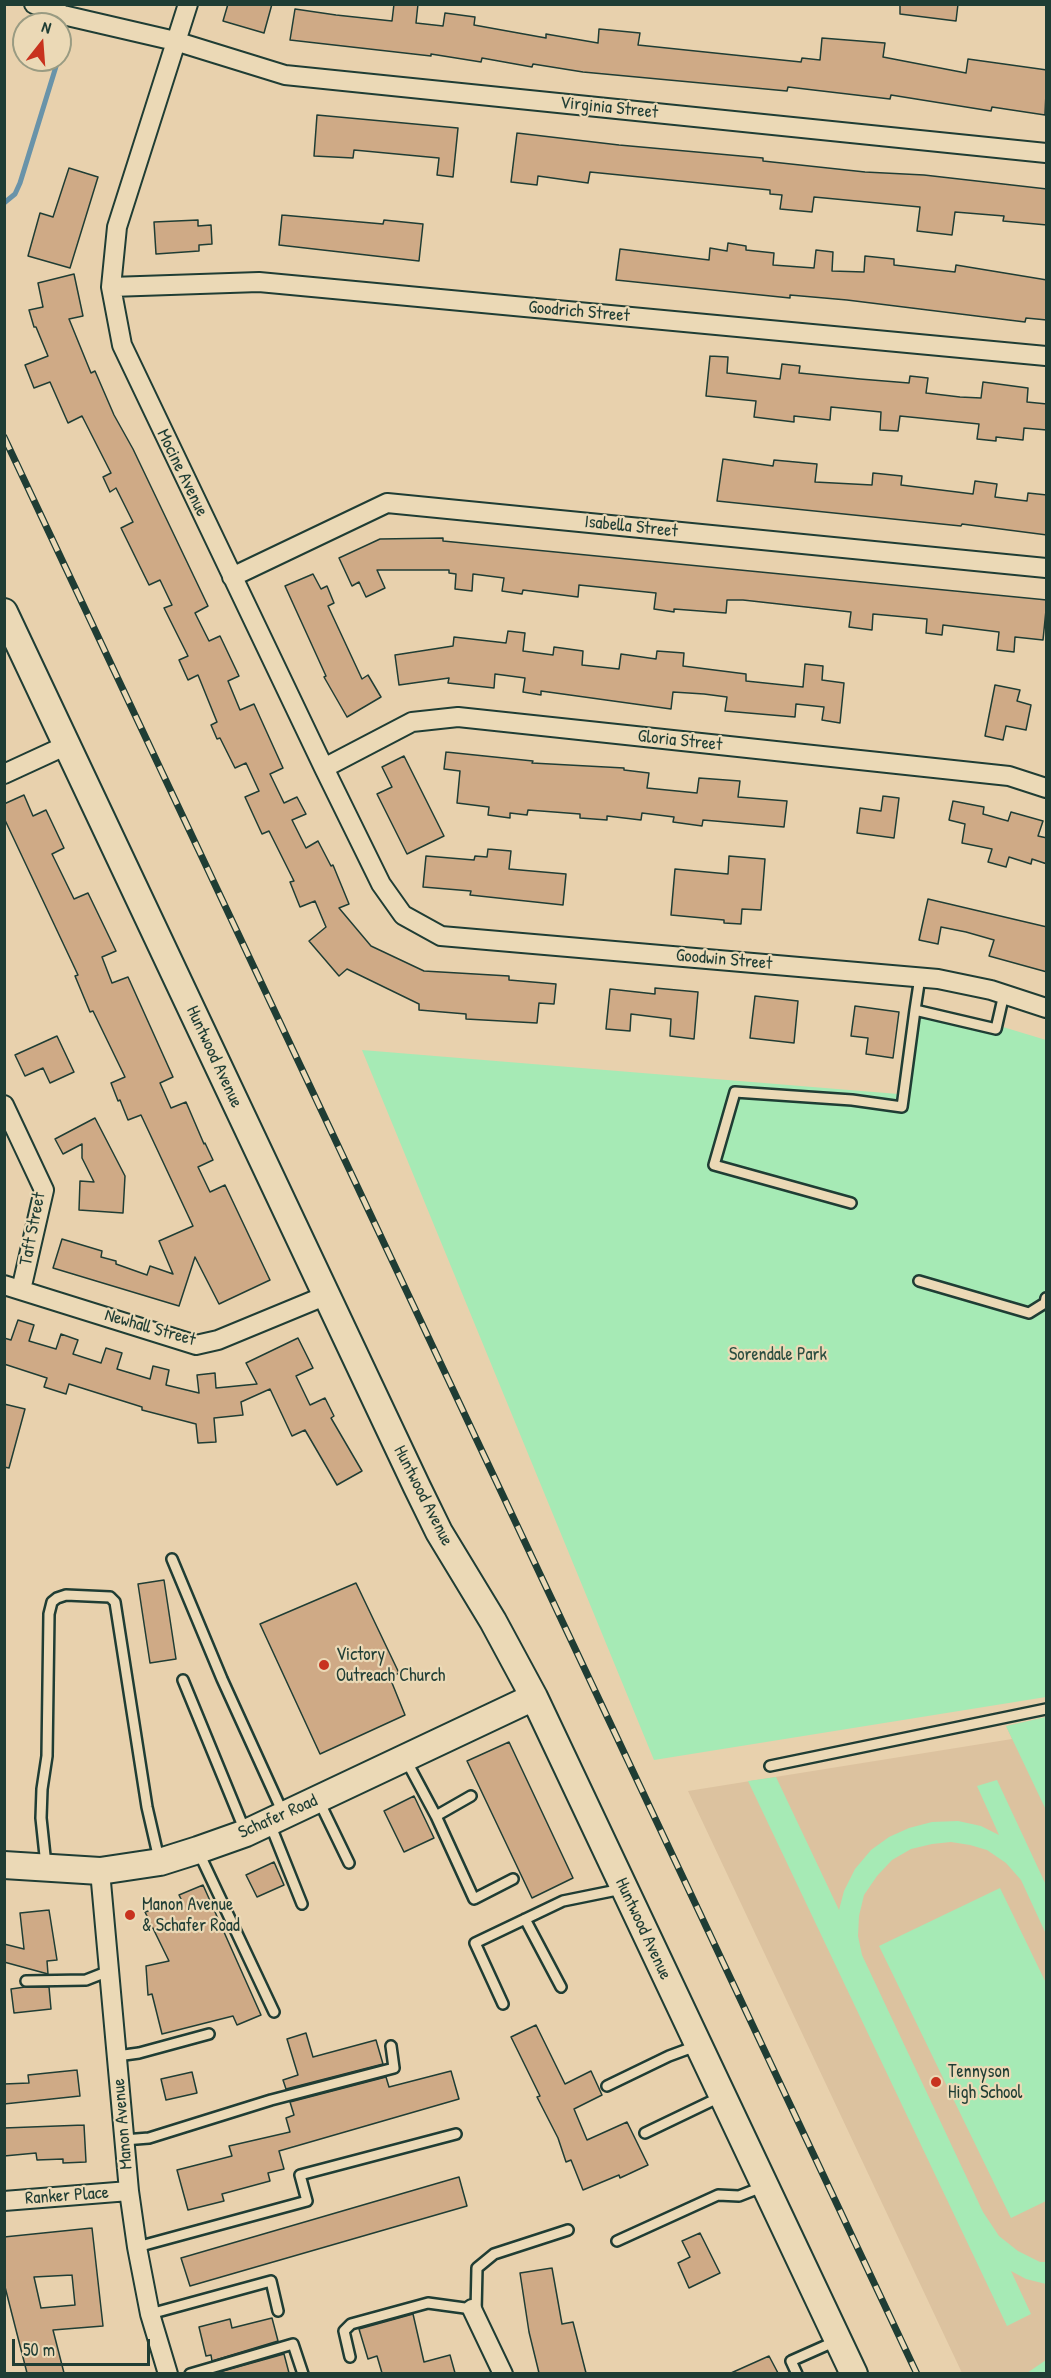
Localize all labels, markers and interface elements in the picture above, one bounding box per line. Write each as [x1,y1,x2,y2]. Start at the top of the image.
north arrow [12,12,72,72]
text: N [39,15,54,38]
street label: Virginia Street [559,92,659,124]
street label: Goodrich Street [527,297,631,327]
street label: Mocine Avenue [152,426,212,520]
street label: Isabella Street [583,511,679,543]
street label: Gloria Street [637,726,723,756]
street label: Goodwin Street [675,945,773,975]
street label: Huntwood Avenue [181,1003,247,1111]
street label: Taft Street [15,1191,51,1267]
street label: Newhall Street [102,1305,198,1351]
park label: Sorendale Park [729,1344,827,1366]
street label: Huntwood Avenue [388,1442,458,1550]
place label: Victory Outreach Church [336,1644,445,1686]
marker: Victory Outreach Church [317,1658,331,1672]
street label: Schafer Road [235,1790,321,1844]
street label: Huntwood Avenue [610,1875,676,1983]
place label: Manon Avenue & Schafer Road [142,1894,240,1936]
marker: Manon Avenue & Schafer Road [123,1908,137,1922]
place label: Tennyson High School [948,2061,1022,2104]
marker: Tennyson High School [929,2075,943,2089]
street label: Manon Avenue [108,2078,138,2170]
street label: Ranker Place [24,2182,110,2210]
scale bar [15,2327,153,2365]
text: 50 m [23,2337,55,2362]

